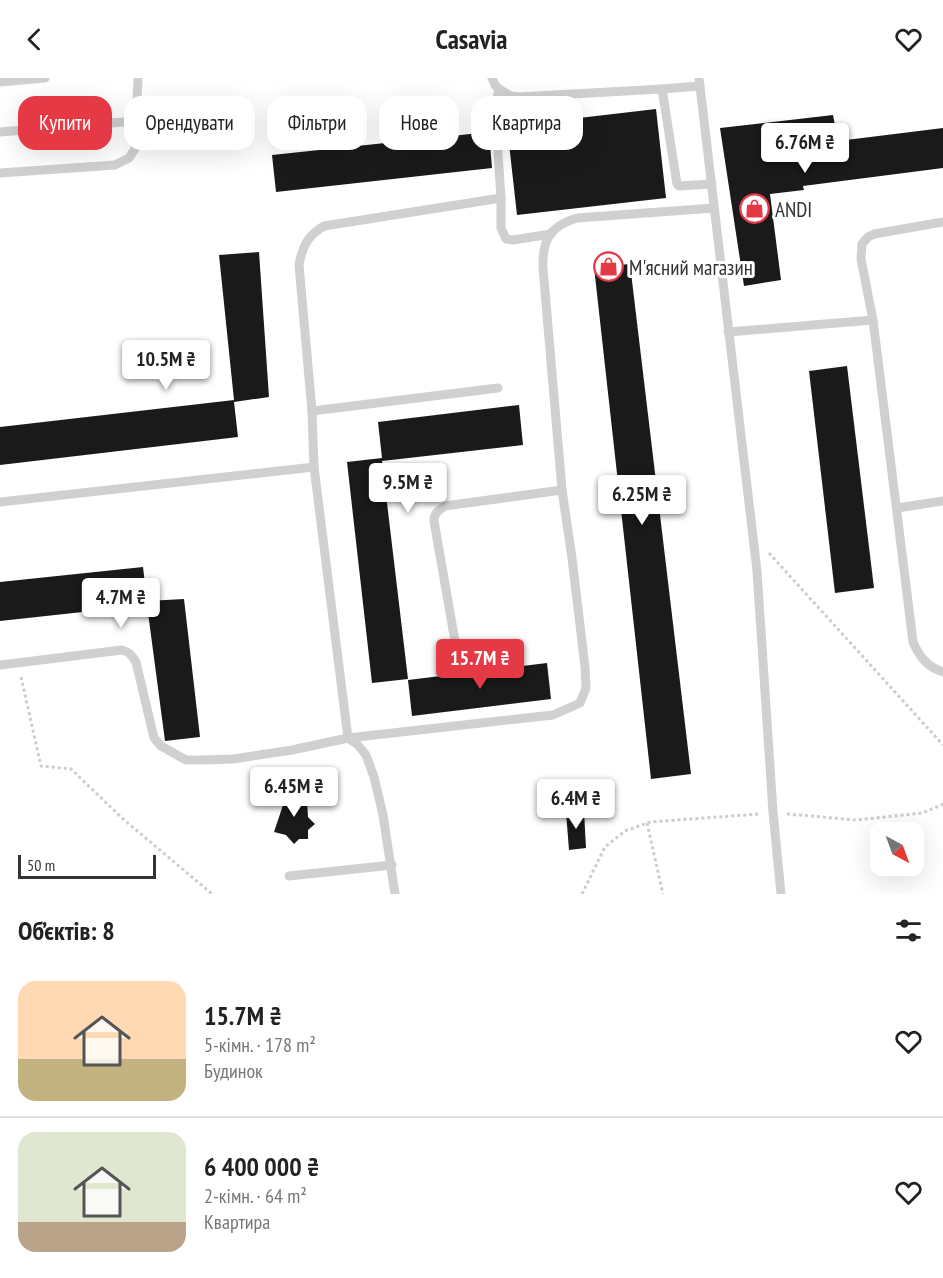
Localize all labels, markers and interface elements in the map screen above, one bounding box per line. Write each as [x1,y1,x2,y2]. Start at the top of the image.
text: Casavia [436,22,507,56]
icon: back [18,23,51,56]
icon: heart [892,23,925,56]
chip: Купити [18,96,112,150]
chip: Орендувати [124,96,255,150]
chip: Фільтри [267,96,367,150]
chip: Нове [379,96,459,150]
chip: Квартира [471,96,583,150]
pin: 6.76M ₴ [750,123,860,174]
text: 6.76M ₴ [775,129,835,155]
shop icon: ANDI [738,193,770,225]
place label: ANDI [775,196,812,223]
shop icon: М'ясний магазин [592,251,624,283]
place label: М'ясний магазин [629,254,753,281]
pin: 10.5M ₴ [111,340,221,391]
text: 10.5M ₴ [136,346,196,372]
pin: 9.5M ₴ [359,463,457,514]
text: 9.5M ₴ [383,469,433,495]
pin: 6.25M ₴ [587,475,697,526]
text: 6.25M ₴ [612,481,672,507]
pin: 4.7M ₴ [72,578,170,629]
text: 4.7M ₴ [96,584,146,610]
pin: 15.7M ₴ [425,639,535,690]
text: 15.7M ₴ [450,645,510,671]
pin: 6.45M ₴ [239,767,349,818]
text: 6.45M ₴ [264,773,324,799]
pin: 6.4M ₴ [527,779,625,830]
text: 6.4M ₴ [551,785,601,811]
north arrow [870,822,924,876]
map controls [870,822,924,876]
scale bar [18,852,156,880]
text: 50 m [27,855,55,875]
text: Об’єктів: 8 [18,914,115,947]
icon: filters [892,914,925,947]
text: 15.7M ₴ [204,999,282,1032]
icon: home [66,1005,138,1077]
icon: heart [892,1025,925,1058]
text: 5-кімн. · 178 m² [204,1032,316,1058]
text: Будинок [204,1058,263,1084]
text: 6 400 000 ₴ [204,1150,319,1183]
icon: home [66,1156,138,1228]
icon: heart [892,1176,925,1209]
text: 2-кімн. · 64 m² [204,1183,307,1209]
text: Квартира [204,1209,270,1235]

